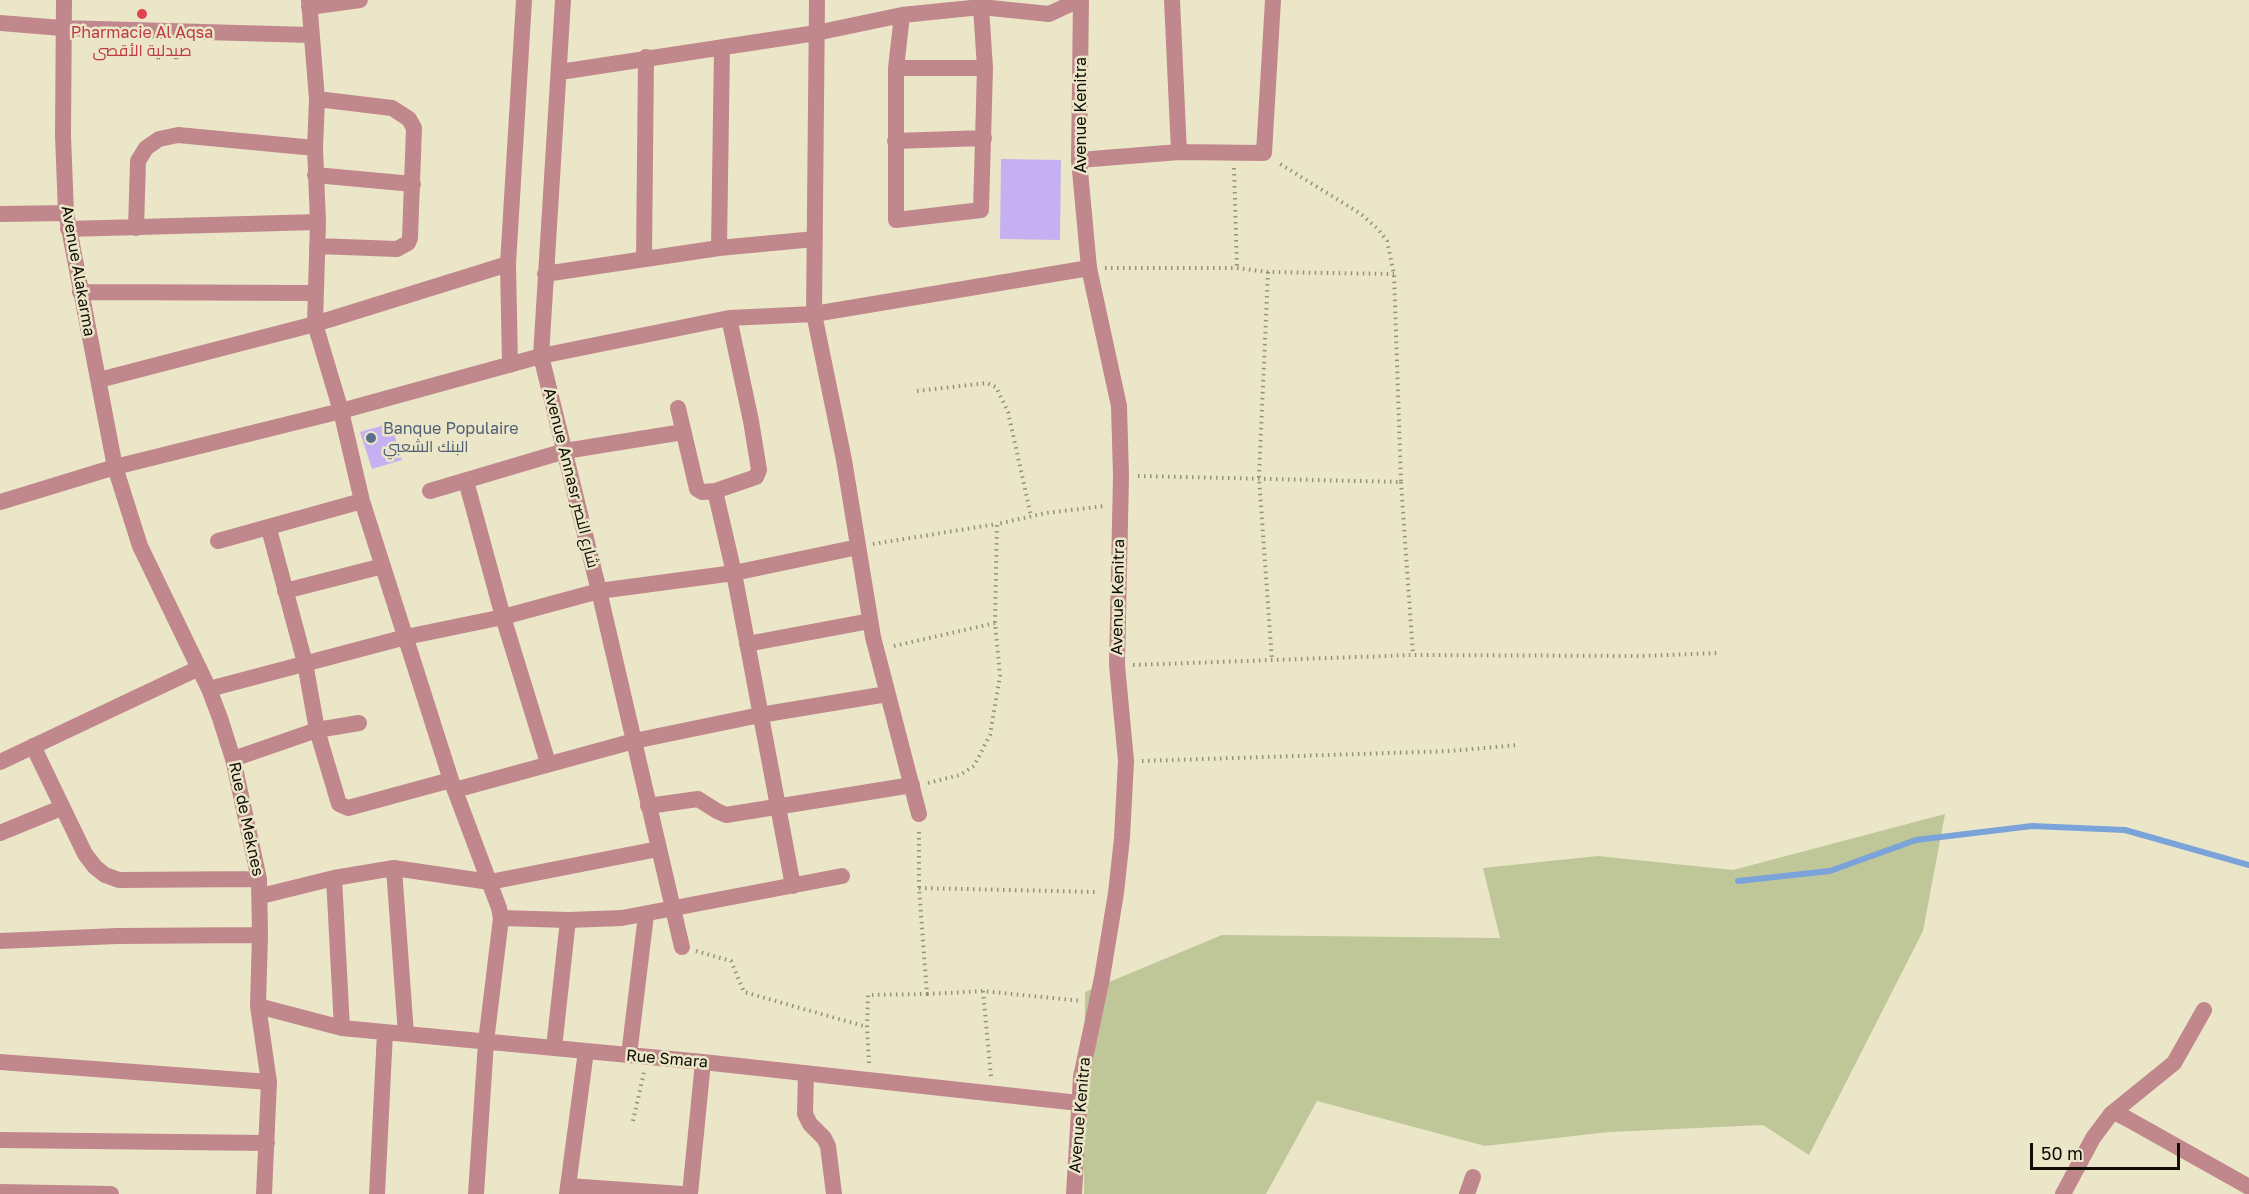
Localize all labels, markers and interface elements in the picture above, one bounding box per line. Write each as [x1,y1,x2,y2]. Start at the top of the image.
marker: Pharmacie Al Aqsa صيدلية الأقصى [135,7,149,21]
place label: Pharmacie Al Aqsa صيدلية الأقصى [71,23,213,61]
street label: Avenue Kenitra [1071,57,1091,173]
street label: Avenue Alakarma [57,204,99,338]
street label: Avenue Annasr شارع النصر [539,386,603,570]
place label: Banque Populaire البنك الشعبي [383,419,519,457]
marker: Banque Populaire البنك الشعبي [364,431,378,445]
street label: Avenue Kenitra [1107,539,1129,655]
street label: Rue de Meknes [225,760,267,878]
street label: Rue Smara [625,1046,709,1072]
street label: Avenue Kenitra [1065,1056,1095,1174]
scale bar [2033,1131,2183,1169]
text: 50 m [2041,1142,2083,1164]

